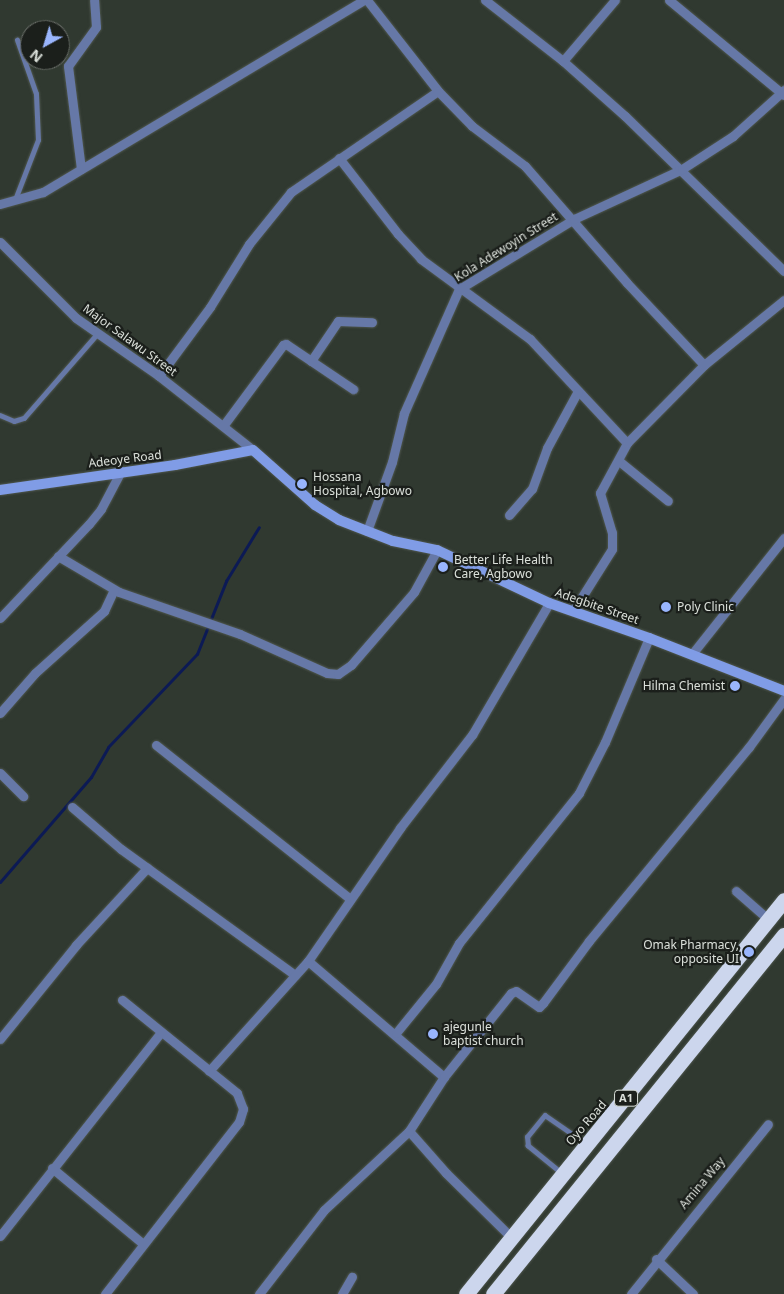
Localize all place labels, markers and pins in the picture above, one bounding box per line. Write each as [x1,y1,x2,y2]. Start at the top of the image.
place label: Hossana Hospital, Agbowo [313,470,412,498]
marker: Hossana Hospital, Agbowo [295,477,309,491]
place label: Better Life Health Care, Agbowo [454,553,553,581]
marker: Better Life Health Care, Agbowo [436,560,450,574]
marker: Poly Clinic [659,600,673,614]
place label: Poly Clinic [677,600,734,614]
place label: Hilma Chemist [643,679,725,693]
marker: Hilma Chemist [729,680,741,692]
place label: Omak Pharmacy, opposite UI [643,938,739,966]
marker: Omak Pharmacy, opposite UI [743,946,755,958]
place label: ajegunle baptist church [443,1020,524,1048]
marker: ajegunle baptist church [427,1028,439,1040]

